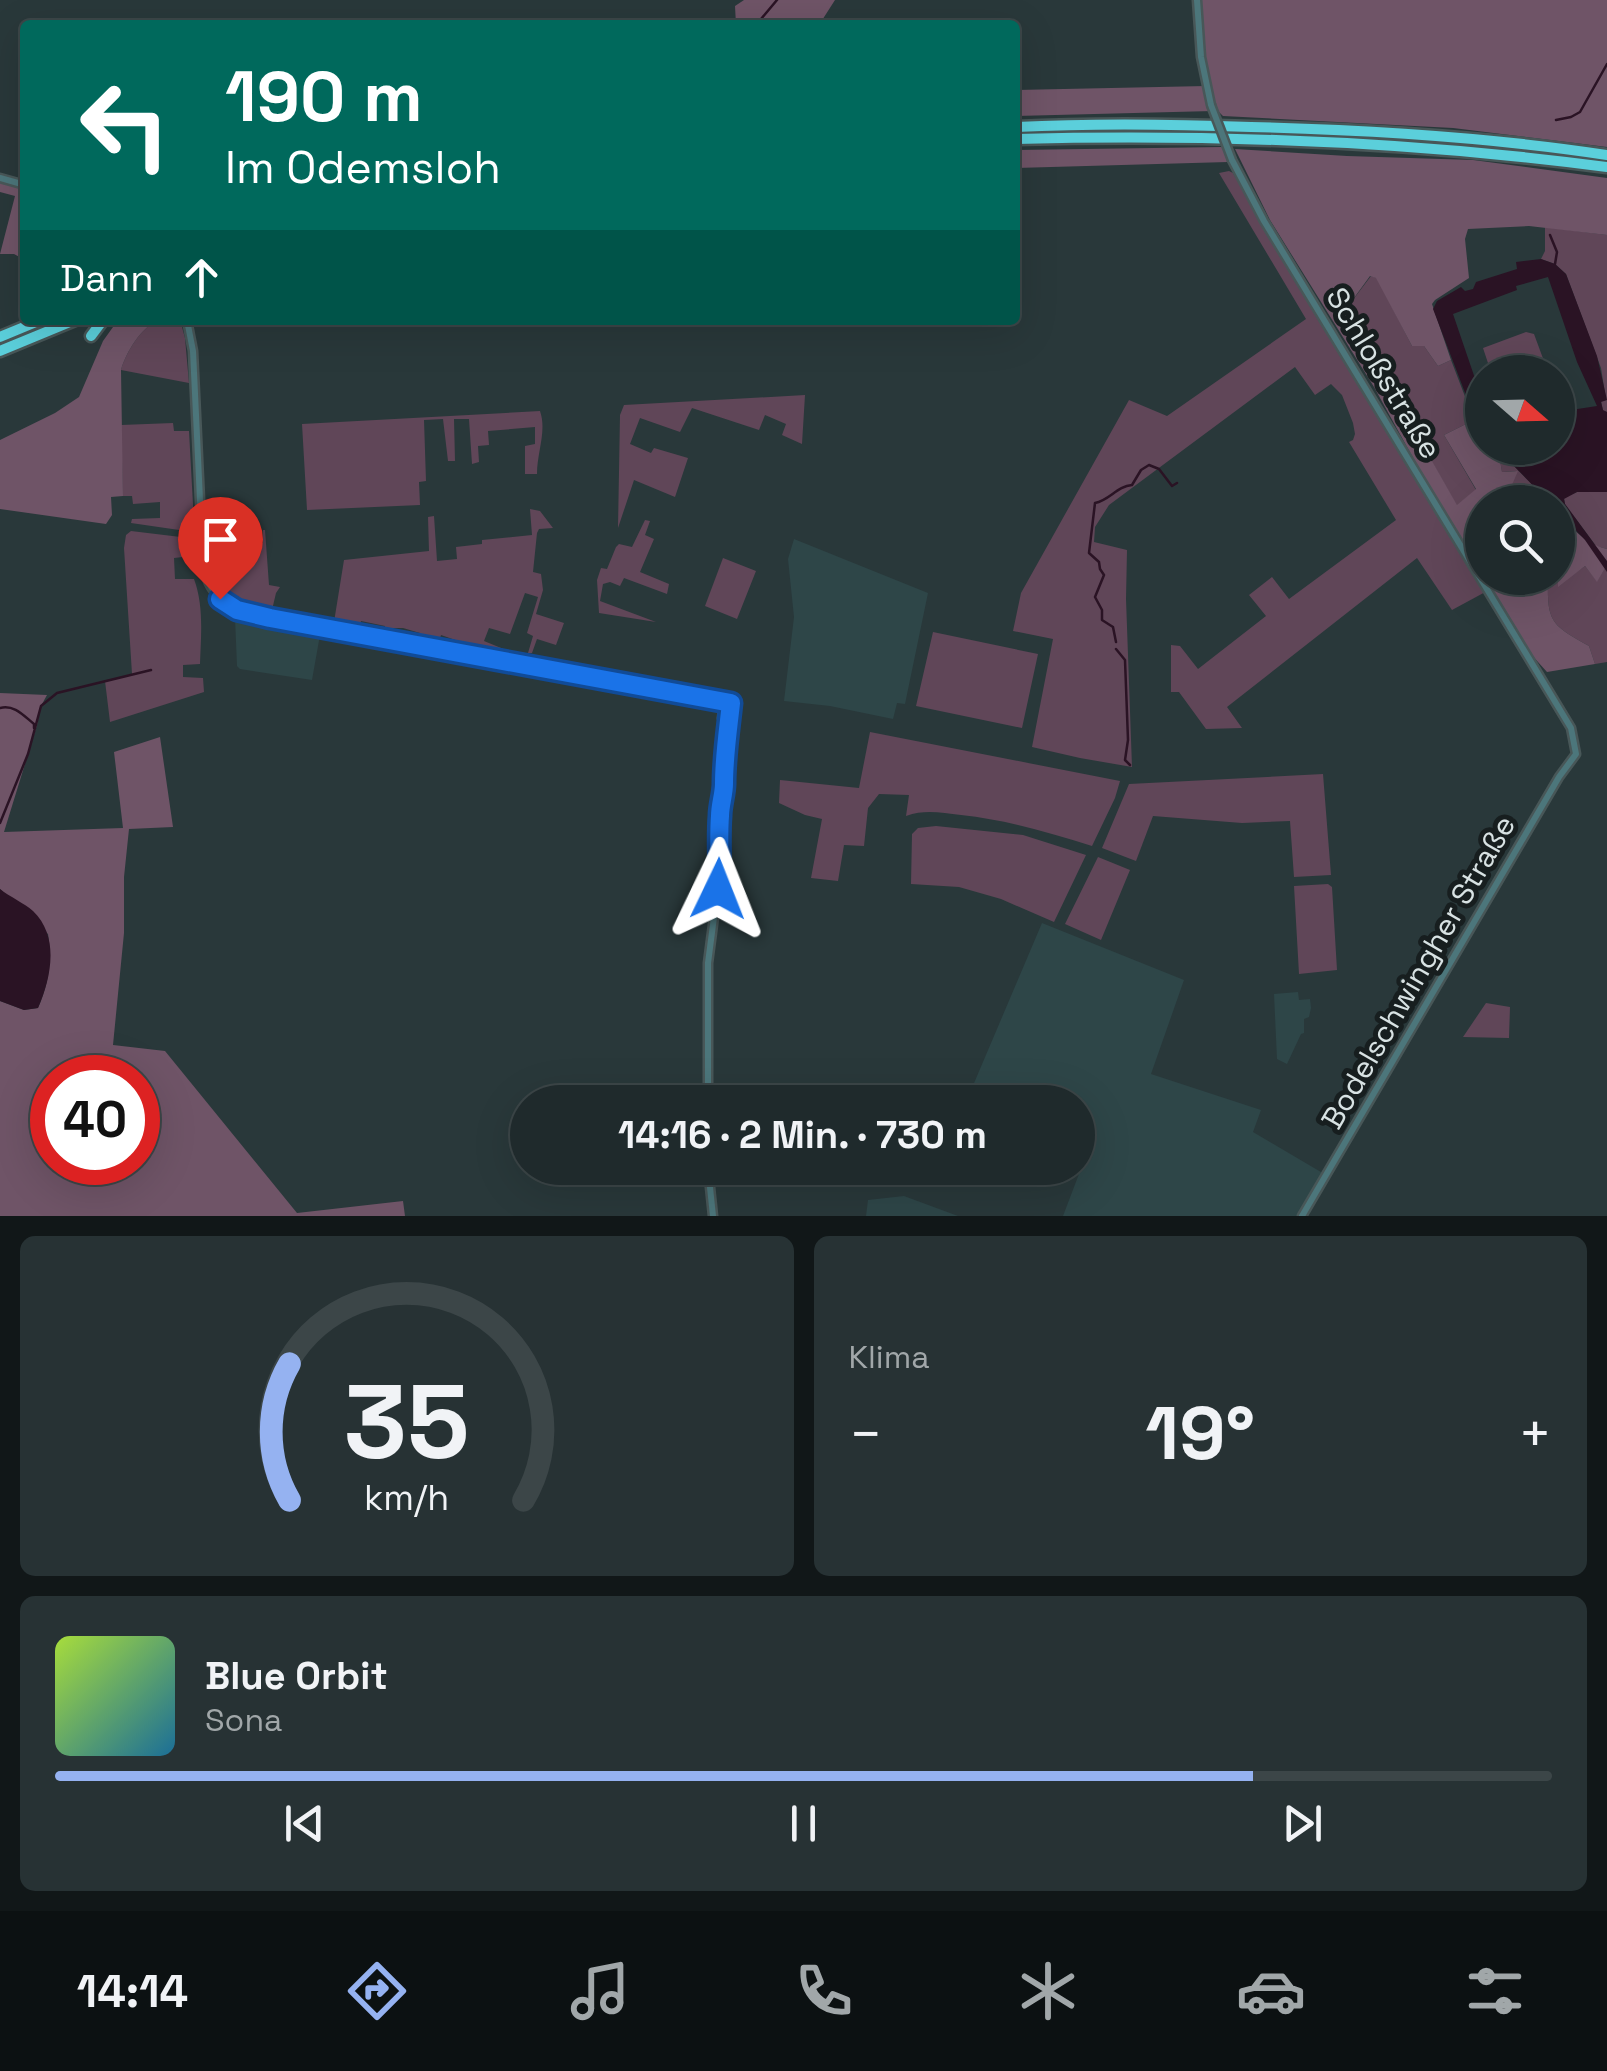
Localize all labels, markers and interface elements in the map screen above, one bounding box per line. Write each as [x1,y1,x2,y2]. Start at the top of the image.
text: 190 m [225,52,423,141]
icon: left [60,60,190,190]
text: Im Odemsloh [225,139,501,196]
icon: ahead [174,250,229,305]
text: Dann [60,254,154,302]
street label: Schloßstraße [1317,280,1451,466]
north arrow [1465,355,1575,465]
map controls [1465,355,1575,595]
button: search [1465,485,1575,595]
pin [178,497,263,600]
icon: arrive [193,512,248,567]
street label: Bodelschwingher Straße [1312,808,1524,1136]
position arrow [666,837,770,941]
speed limit sign: 40 [30,1055,160,1185]
text: 14:16 · 2 Min. · 730 m [618,1111,987,1159]
text: Klima [849,1337,930,1377]
text: 35 [344,1356,470,1488]
text: 19° [1145,1385,1255,1481]
text: − [849,1399,883,1469]
text: + [1518,1399,1552,1469]
text: km/h [364,1475,449,1520]
text: Blue Orbit [205,1652,388,1700]
text: Sona [205,1700,282,1740]
icon: previous [277,1796,332,1851]
icon: pause [776,1796,831,1851]
icon: next [1275,1796,1330,1851]
icon: directions [342,1956,412,2026]
icon: music [565,1956,635,2026]
icon: phone [789,1956,859,2026]
icon: climate [1013,1956,1083,2026]
icon: car [1236,1956,1306,2026]
icon: filters [1460,1956,1530,2026]
text: 14:14 [77,1963,188,2020]

